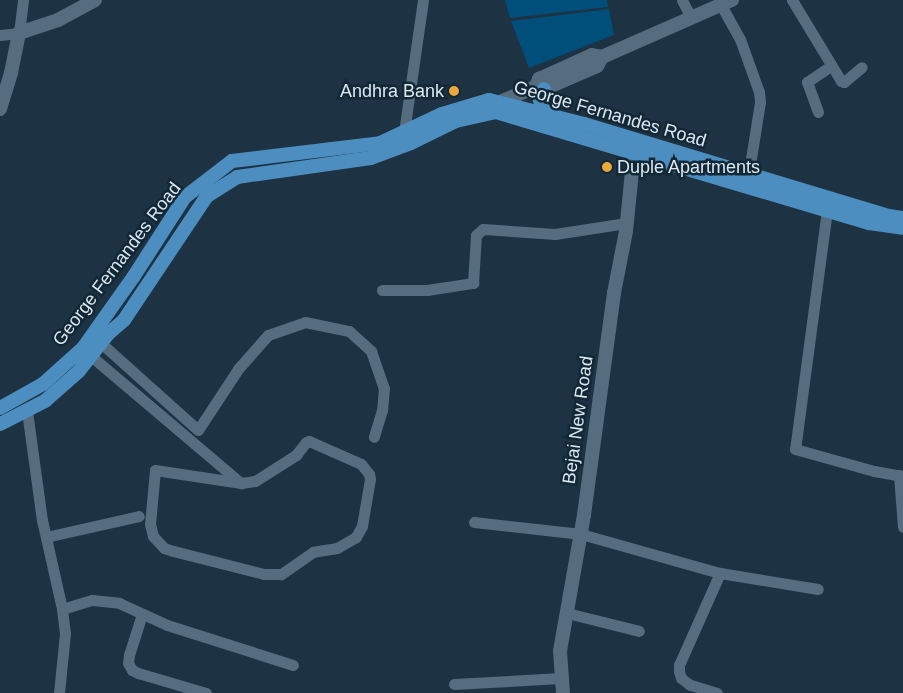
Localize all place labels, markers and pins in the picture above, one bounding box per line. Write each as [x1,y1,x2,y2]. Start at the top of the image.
place label: Andhra Bank [340,80,444,102]
marker: Andhra Bank [448,85,460,97]
place label: Duple Apartments [617,156,761,178]
marker: Duple Apartments [601,161,613,173]

